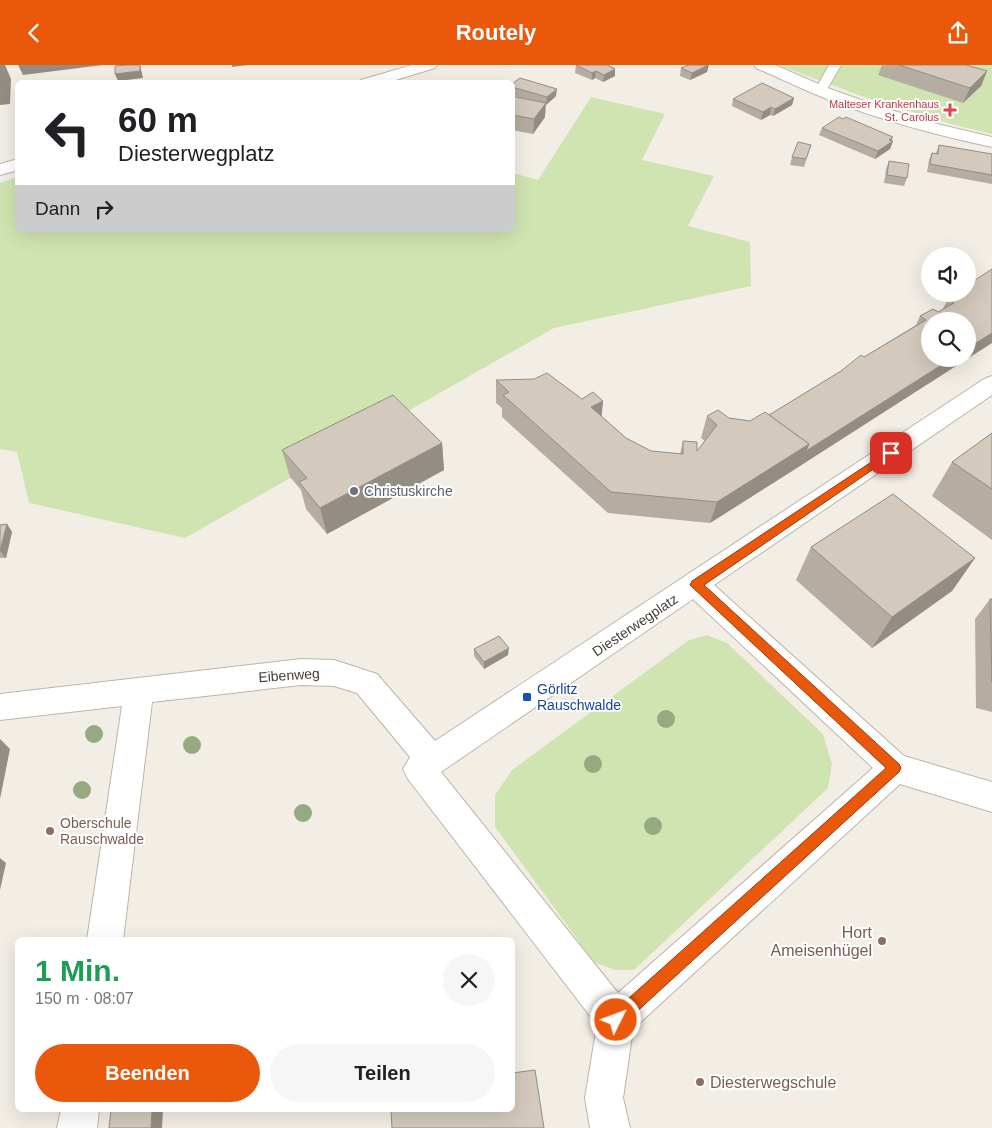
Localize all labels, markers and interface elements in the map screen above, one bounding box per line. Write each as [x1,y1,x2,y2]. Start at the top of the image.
icon: back [20,19,48,47]
icon: share [944,19,972,47]
text: Routely [456,20,536,45]
place label: Malteser Krankenhaus St. Carolus [829,98,939,123]
icon: left [35,100,100,165]
text: 60 m [118,100,198,139]
marker: Malteser Krankenhaus St. Carolus [943,103,957,117]
text: Diesterwegplatz [118,141,275,166]
icon: right [90,195,118,223]
text: Dann [35,198,80,219]
map controls [921,247,976,367]
button: sound [921,247,976,302]
button: search [921,312,976,367]
pin [870,432,912,474]
icon: arrive [877,439,905,467]
place label: Christuskirche [364,483,453,499]
marker: Christuskirche [348,485,360,497]
street label: Diesterwegplatz [589,591,681,659]
street label: Eibenweg [258,665,320,685]
place label: Görlitz Rauschwalde [537,681,621,713]
marker: Görlitz Rauschwalde [521,691,533,703]
place label: Oberschule Rauschwalde [60,815,144,847]
marker: Oberschule Rauschwalde [44,825,56,837]
place label: Hort Ameisenhügel [771,924,873,959]
marker: Hort Ameisenhügel [876,935,888,947]
text: 1 Min. [35,954,120,987]
button: close [443,954,495,1006]
text: 150 m · 08:07 [35,990,134,1007]
position arrow [589,993,641,1045]
button: Beenden [35,1044,260,1102]
button: Teilen [270,1044,495,1102]
place label: Diesterwegschule [710,1074,836,1091]
marker: Diesterwegschule [694,1076,706,1088]

